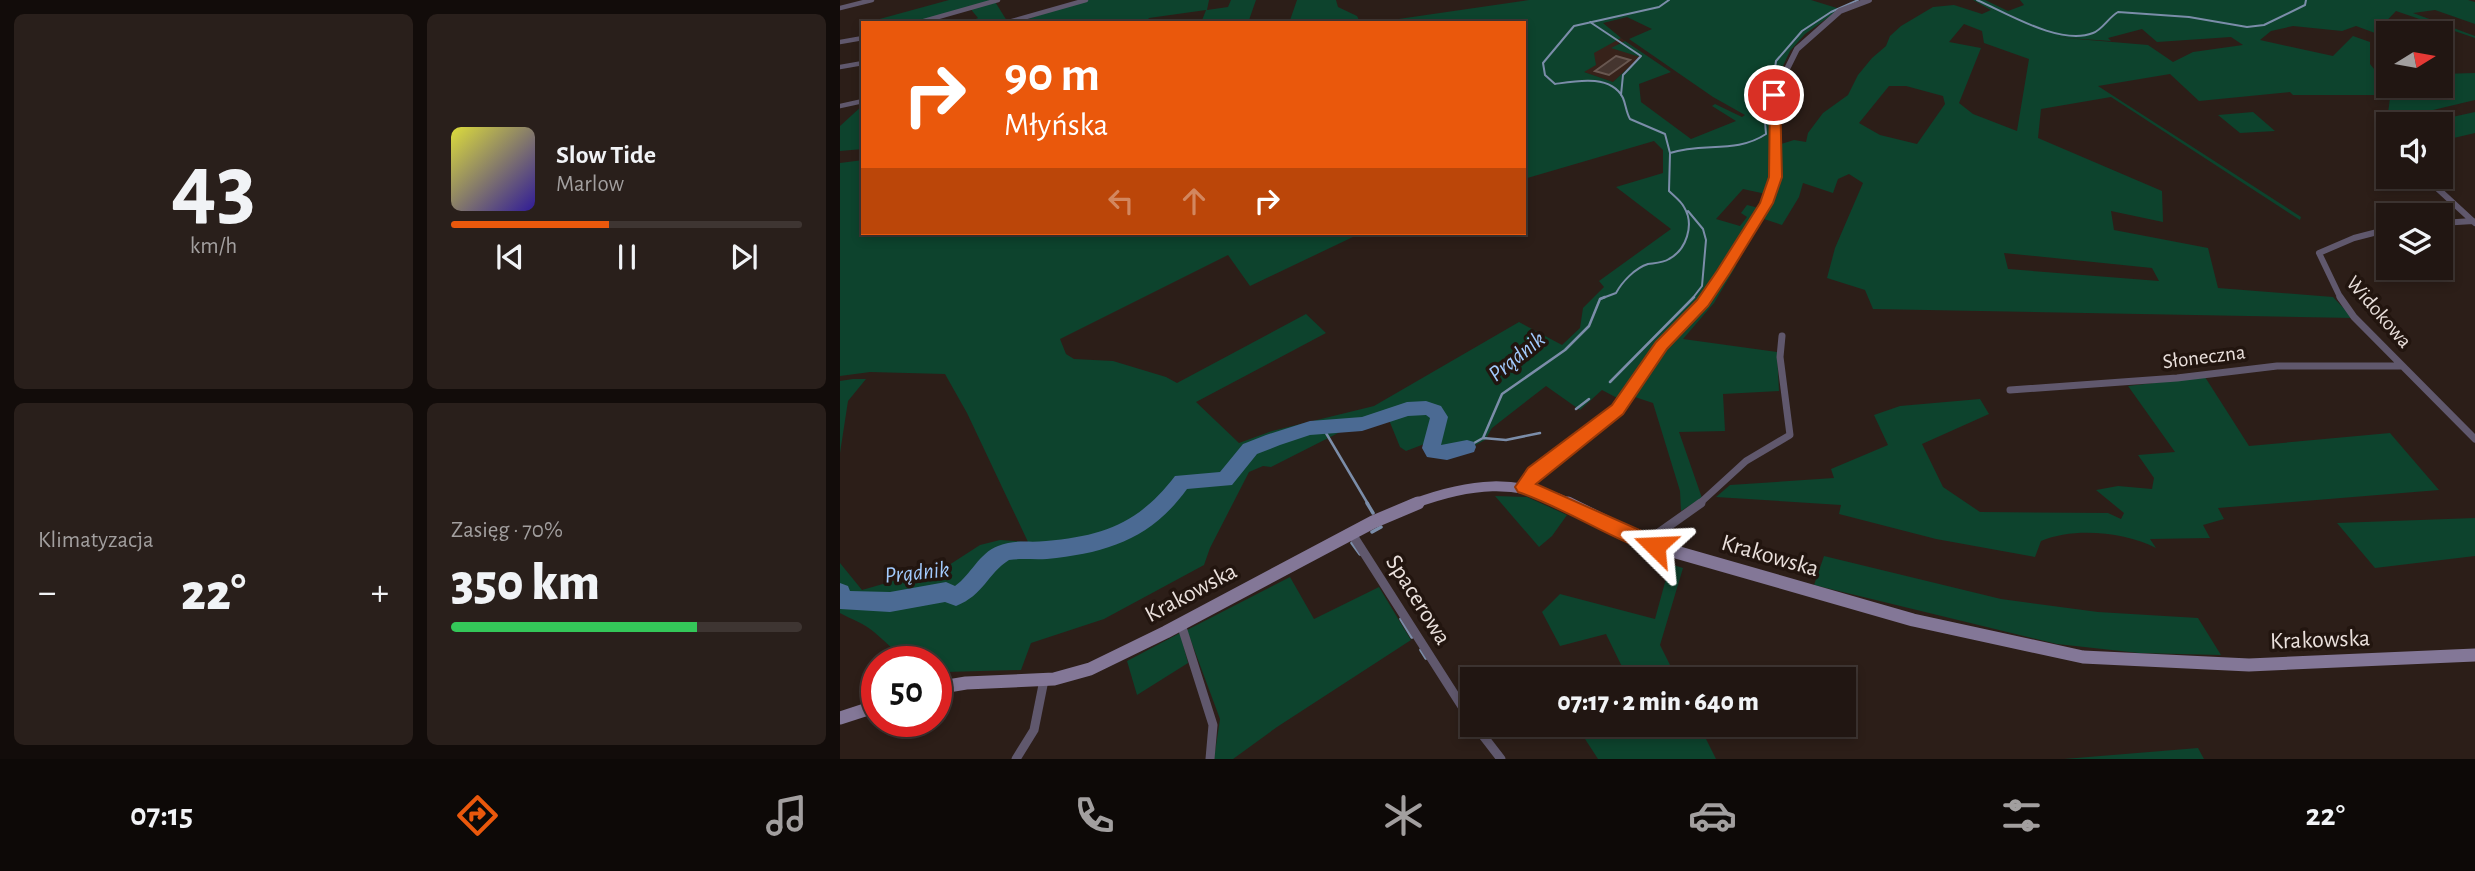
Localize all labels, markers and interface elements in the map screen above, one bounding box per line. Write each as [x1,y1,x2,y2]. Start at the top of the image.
north arrow [2376,21,2454,98]
map controls [2376,21,2453,280]
icon: right [889,49,980,140]
text: 90 m [1004,51,1100,100]
pin [1744,65,1804,125]
icon: arrive [1755,76,1793,114]
text: Młyńska [1004,109,1108,141]
button: sound [2376,112,2453,189]
text: 43 [171,142,256,233]
text: Slow Tide [556,142,656,168]
text: Marlow [556,173,624,196]
icon: left [1102,182,1140,220]
icon: ahead [1175,182,1213,220]
icon: right [1248,182,1286,220]
button: layers [2376,203,2453,280]
text: km/h [190,235,237,258]
icon: previous [491,238,529,276]
icon: pause [608,238,646,276]
icon: next [725,238,763,276]
street label: Widokowa [2342,272,2416,352]
water label: Prądnik [1484,327,1550,386]
street label: Słoneczna [2161,341,2247,372]
position arrow [1618,509,1692,583]
text: Zasięg · 70% [451,519,563,542]
text: Klimatyzacja [38,529,154,552]
street label: Krakowska [1719,531,1821,581]
street label: Spacerowa [1381,551,1455,649]
text: 350 km [451,557,600,609]
water label: Prądnik [883,558,951,588]
street label: Krakowska [1141,559,1241,627]
text: 22° [181,567,246,619]
text: − [38,574,56,612]
text: + [371,574,389,612]
street label: Krakowska [2270,626,2370,654]
speed limit sign: 50 [861,646,952,737]
text: 07:17 · 2 min · 640 m [1557,689,1759,715]
icon: directions [453,791,502,840]
icon: music [762,791,811,840]
icon: phone [1070,791,1119,840]
icon: climate [1379,791,1428,840]
icon: car [1688,791,1737,840]
icon: filters [1997,791,2046,840]
text: 07:15 [130,799,193,831]
text: 22° [2306,799,2345,831]

